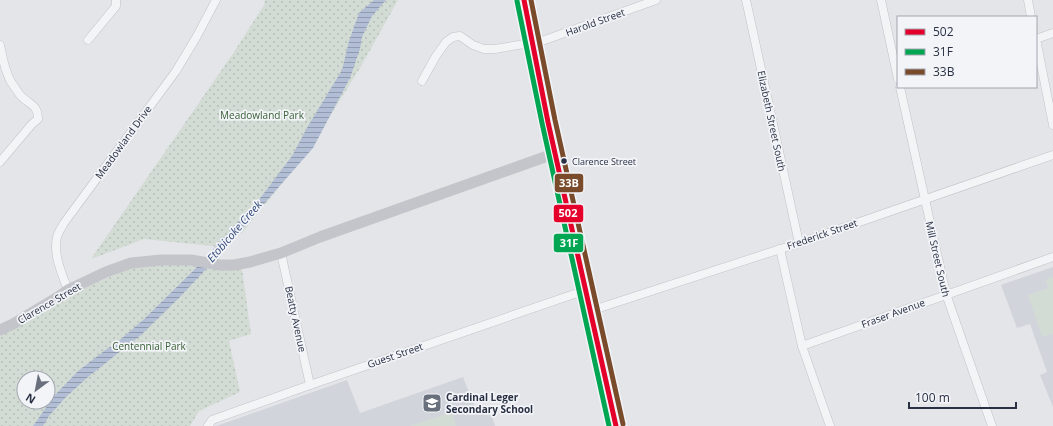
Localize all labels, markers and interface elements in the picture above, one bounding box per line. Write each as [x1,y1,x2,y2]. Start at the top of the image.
street label: Harold Street [563,5,627,39]
legend [897,16,1037,88]
text: 502 [933,23,954,40]
text: 31F [933,43,953,60]
text: 33B [933,63,955,80]
street label: Elizabeth Street South [754,69,790,173]
street label: Meadowland Drive [92,102,155,181]
park label: Meadowland Park [220,108,305,122]
place label: Clarence Street [572,155,636,168]
marker: Clarence Street [559,156,569,166]
line badge: 33B [554,173,584,193]
text: 33B [559,175,579,190]
water label: Etobicoke Creek [203,197,265,265]
line badge: 502 [553,204,584,223]
text: 502 [559,205,577,220]
street label: Frederick Street [785,215,860,253]
street label: Mill Street South [923,220,953,298]
line badge: 31F [553,233,584,253]
text: 31F [560,235,578,250]
street label: Clarence Street [15,279,84,327]
street label: Beatty Avenue [282,285,310,354]
street label: Fraser Avenue [859,295,927,331]
park label: Centennial Park [112,339,187,353]
street label: Guest Street [365,339,425,371]
north arrow [16,370,56,410]
scale bar [909,384,1016,410]
text: 100 m [915,389,950,406]
text: N [23,390,38,408]
place label: Cardinal Leger Secondary School [446,390,533,416]
school or university icon: Cardinal Leger Secondary School [421,392,443,414]

